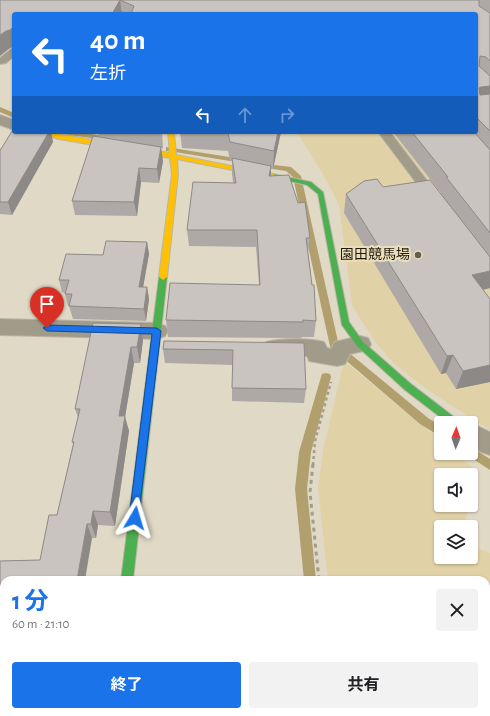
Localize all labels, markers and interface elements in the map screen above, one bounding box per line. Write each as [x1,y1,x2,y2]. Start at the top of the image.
text: 40 m [90,27,146,55]
icon: left [24,28,76,80]
text: 左折 [90,65,126,83]
icon: left [192,104,214,126]
icon: ahead [234,104,256,126]
icon: right [276,104,298,126]
place label: 園田競馬場 [340,247,410,262]
marker: 園田競馬場 [413,250,423,260]
pin [30,287,64,328]
icon: arrive [36,293,58,315]
north arrow [434,416,478,460]
map controls [434,416,478,564]
button: sound [434,468,478,512]
position arrow [114,497,156,539]
button: layers [434,520,478,564]
button: close [436,589,478,631]
text: 1 分 [12,590,48,614]
text: 60 m · 21:10 [12,618,70,631]
button: 終了 [12,662,241,708]
button: 共有 [249,662,478,708]

